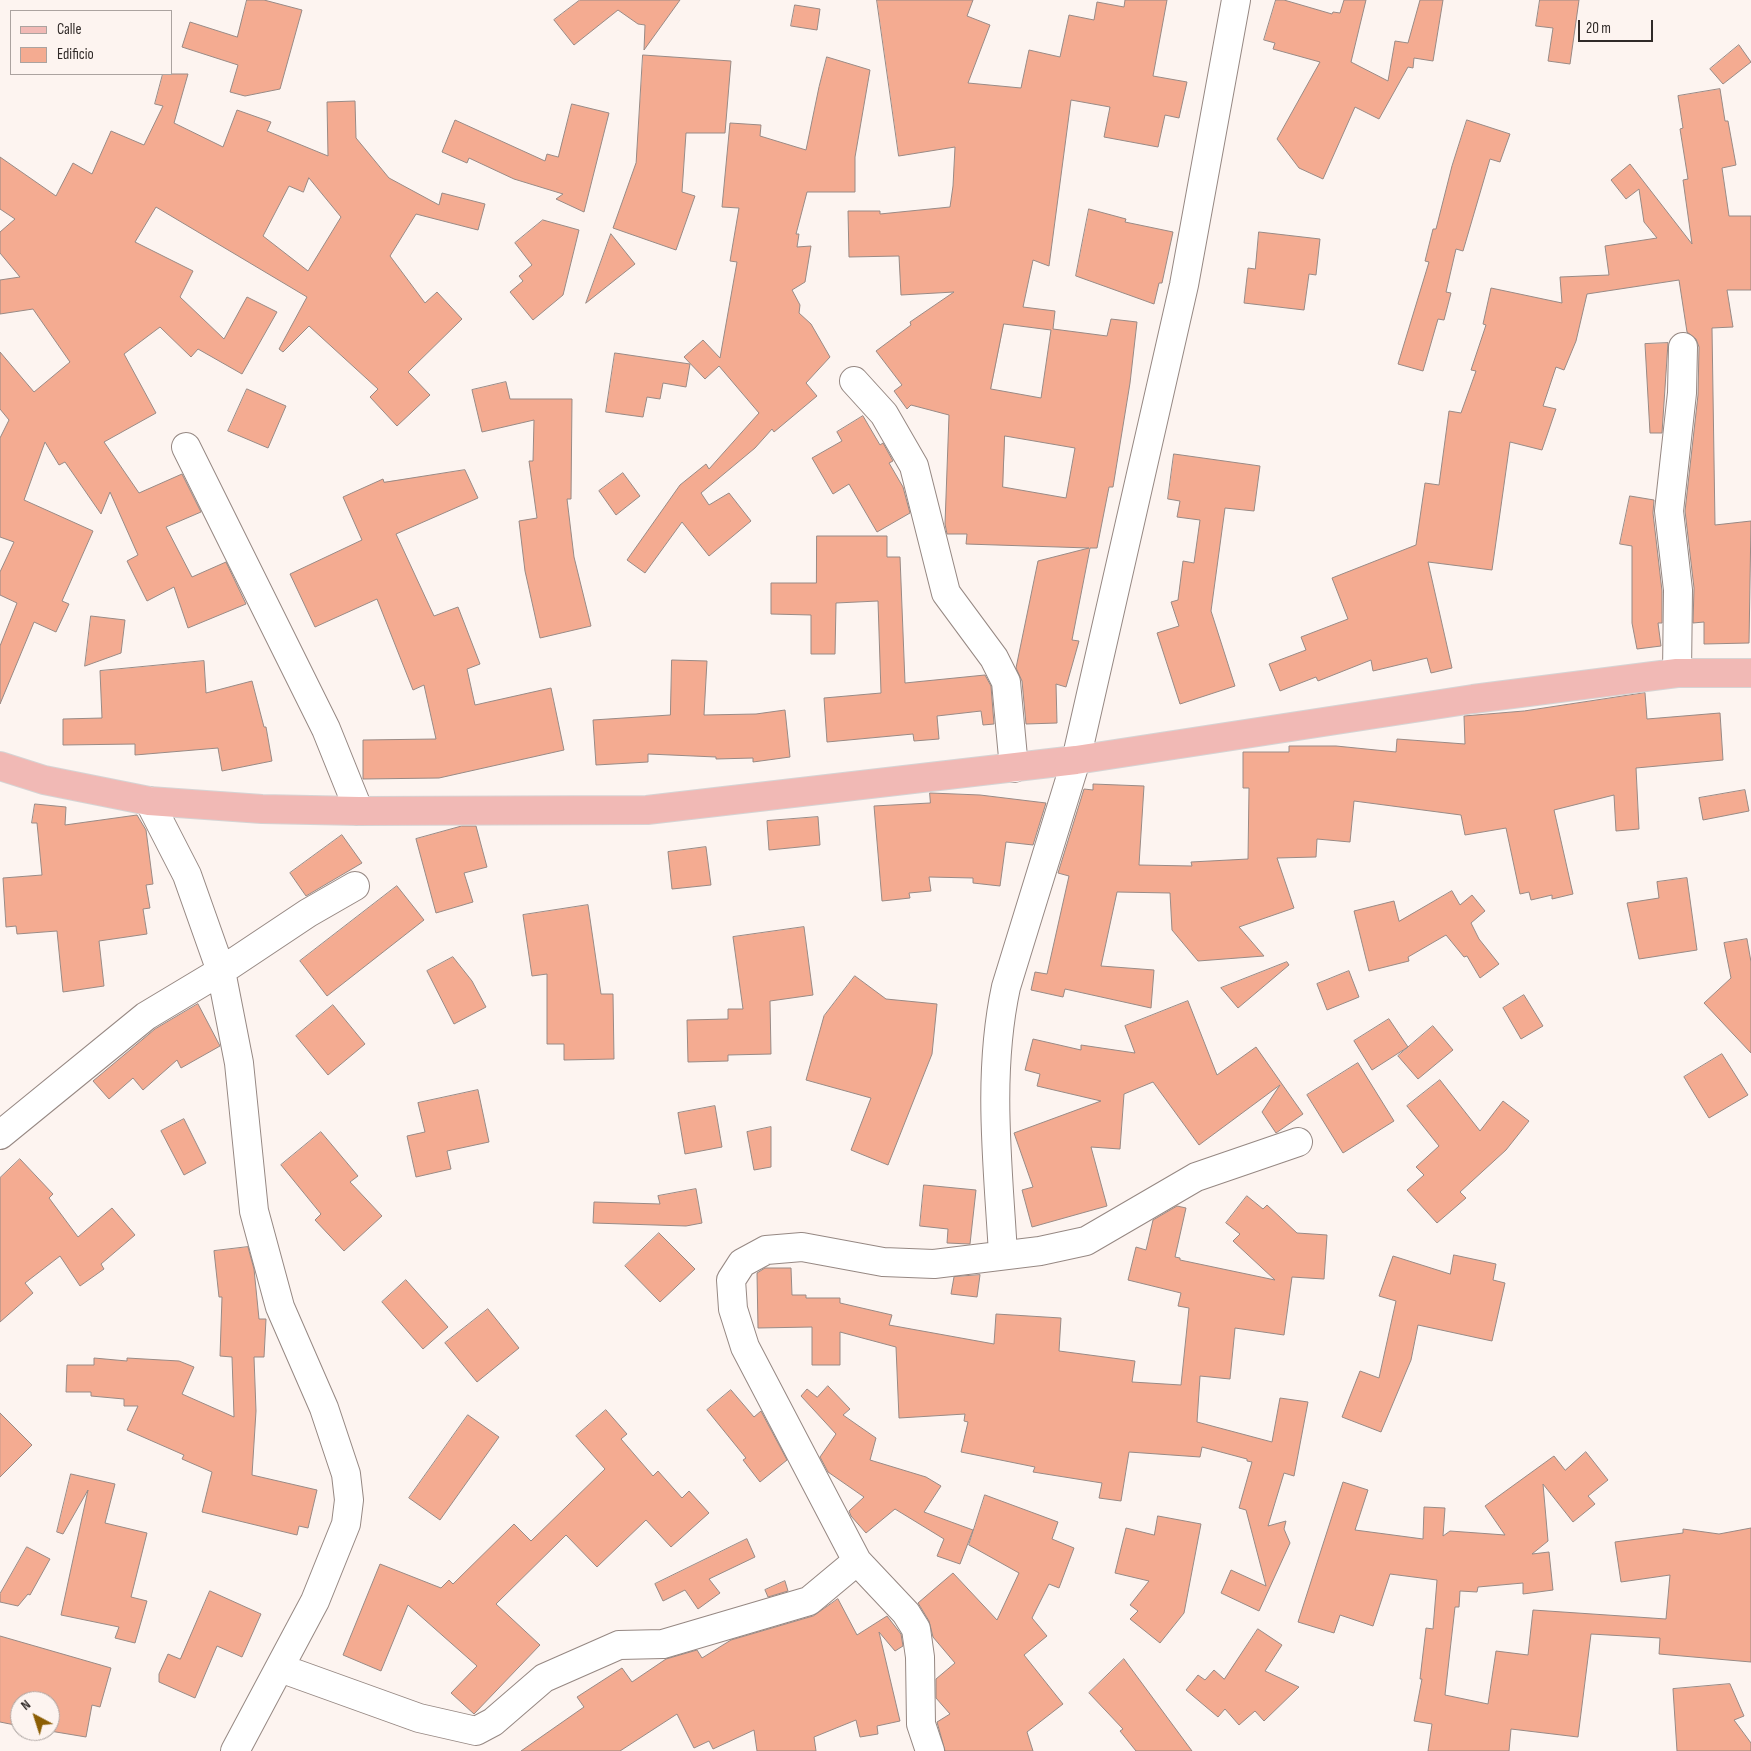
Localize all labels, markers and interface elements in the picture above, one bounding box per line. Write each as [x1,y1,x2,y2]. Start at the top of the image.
legend [10,10,172,75]
scale bar [1581,10,1656,42]
text: 20 m [1586,19,1611,38]
text: Calle [57,20,81,39]
text: Edificio [57,45,94,64]
north arrow [10,1691,60,1741]
text: N [17,1696,34,1714]

